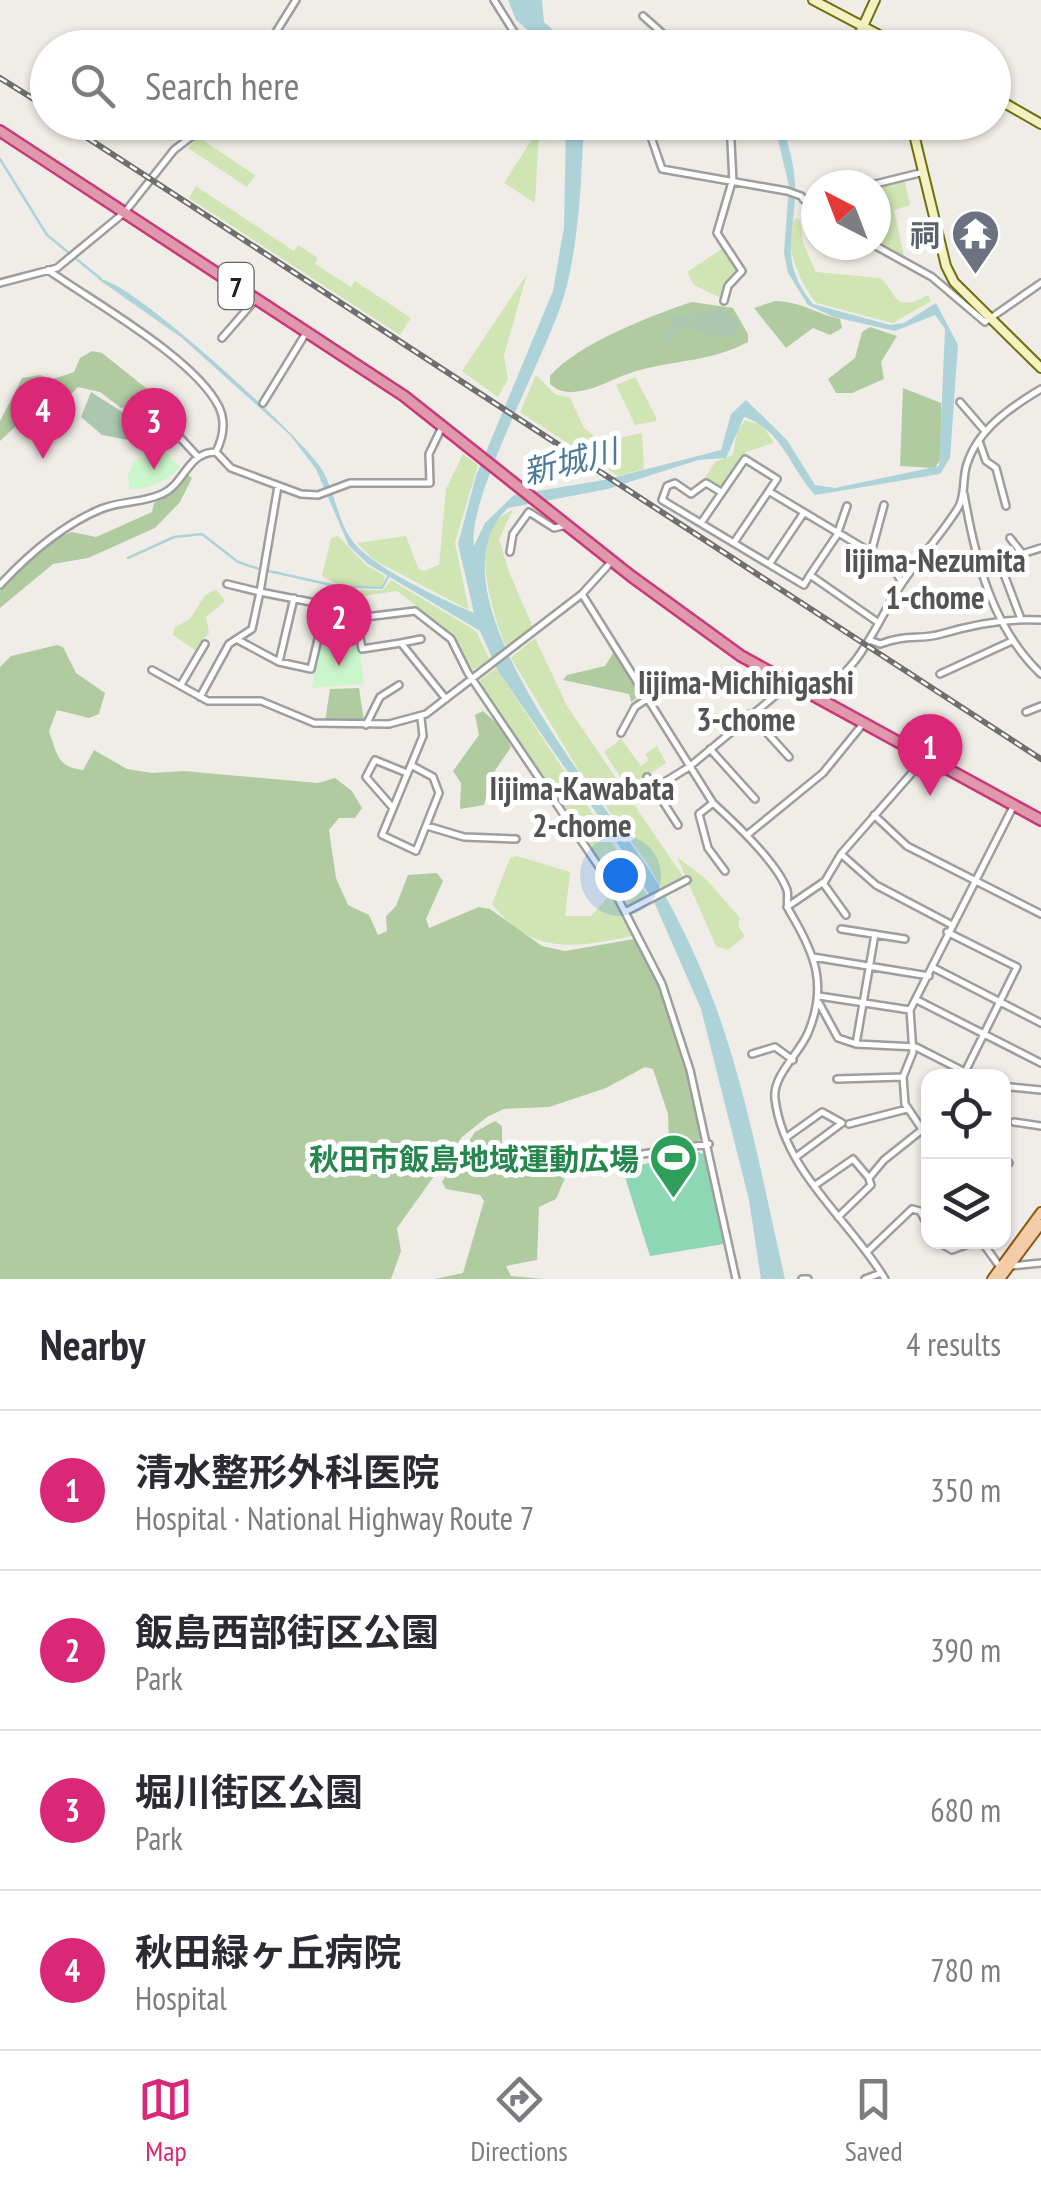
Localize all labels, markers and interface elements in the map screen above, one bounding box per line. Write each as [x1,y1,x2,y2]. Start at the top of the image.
search box [30,30,1011,140]
icon: search [65,58,120,113]
text: Search here [145,61,299,110]
north arrow [801,170,891,260]
temple icon: 祠 [949,208,1001,276]
place label: 祠 [910,215,940,254]
road number: 7 [218,263,254,309]
pin: 4 [10,376,76,459]
pin: 3 [122,388,186,470]
water label: 新城川 [518,428,625,493]
district label: Iijima-Nezumita 1-chome [844,539,1026,618]
pin: 2 [306,584,372,666]
district label: Iijima-Michihigashi 3-chome [638,661,854,740]
pin: 1 [898,714,962,796]
district label: Iijima-Kawabata 2-chome [490,767,674,846]
your location [595,850,646,901]
map controls [921,1069,1011,1249]
button: locate [921,1069,1011,1159]
sports icon: 秋田市飯島地域運動広場 [648,1132,700,1200]
place label: 秋田市飯島地域運動広場 [309,1139,639,1178]
button: layers [921,1159,1011,1249]
text: Nearby [40,1317,145,1372]
text: 4 results [906,1323,1001,1365]
text: 清水整形外科医院 [135,1447,439,1496]
text: 1 [65,1469,80,1511]
text: 350 m [930,1469,1001,1511]
text: Hospital · National Highway Route 7 [135,1497,534,1539]
text: 飯島西部街区公園 [135,1607,439,1656]
text: 2 [65,1629,80,1671]
text: 390 m [930,1629,1001,1671]
text: Park [135,1657,183,1699]
text: 堀川街区公園 [135,1767,363,1816]
text: 3 [65,1789,80,1831]
text: 680 m [930,1789,1001,1831]
text: Park [135,1817,183,1859]
text: 秋田緑ヶ丘病院 [135,1927,401,1976]
text: 4 [65,1949,80,1991]
text: 780 m [930,1949,1001,1991]
text: Hospital [135,1977,227,2019]
tab: Map [138,2072,193,2169]
tab: Directions [470,2072,568,2169]
tab: Saved [845,2072,903,2169]

